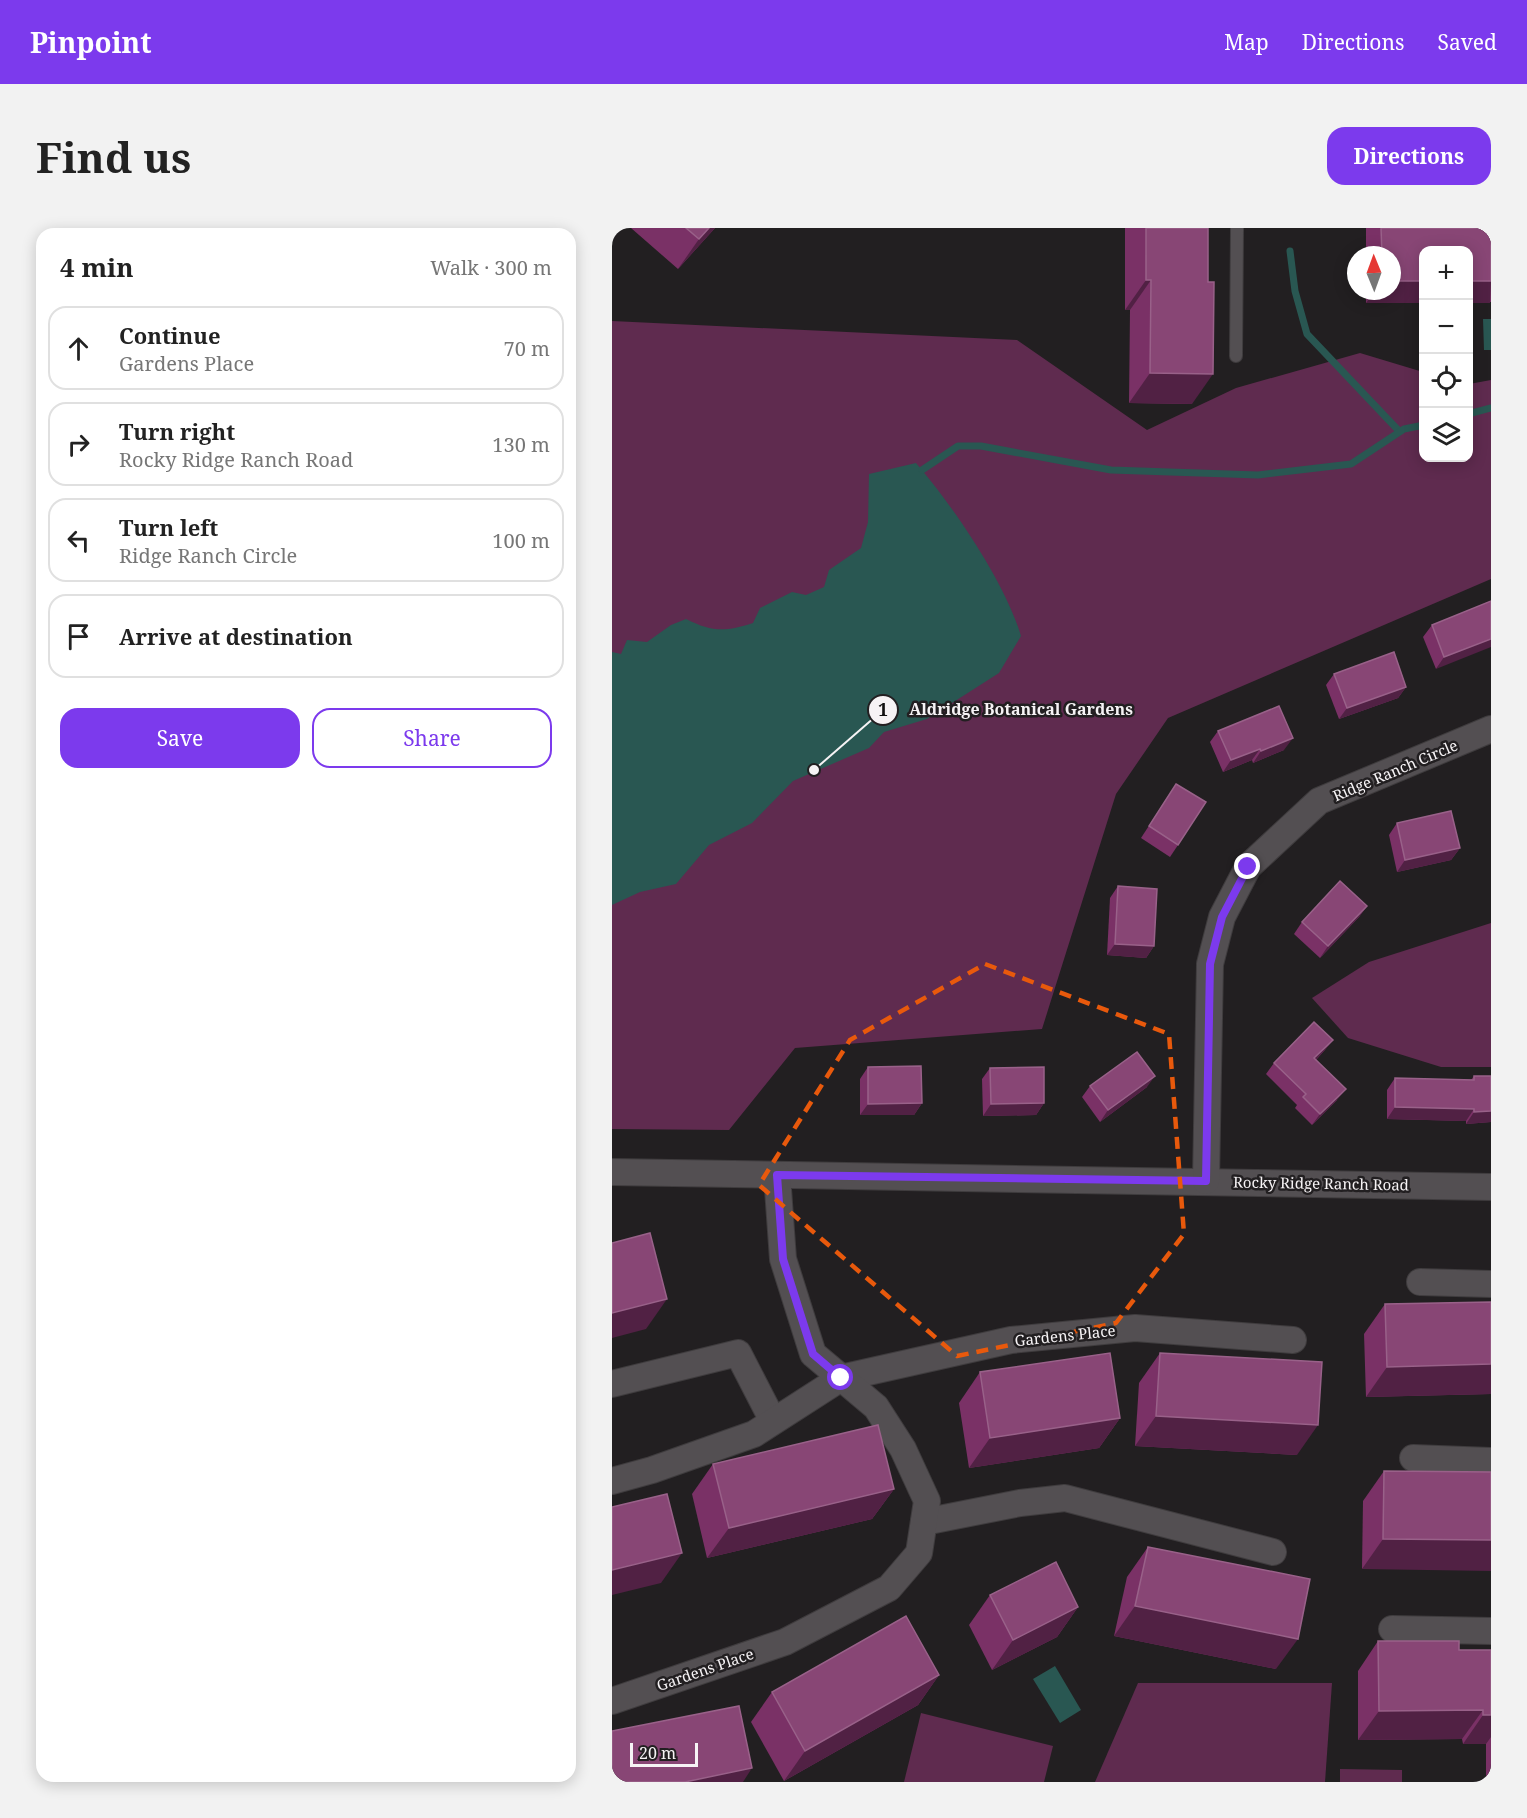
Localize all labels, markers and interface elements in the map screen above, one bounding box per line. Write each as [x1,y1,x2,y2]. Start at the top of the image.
text: Pinpoint [30,23,152,61]
text: Map [1224,28,1269,56]
text: Directions [1302,28,1404,56]
text: Saved [1437,28,1497,56]
button: Directions [1327,127,1491,185]
text: Find us [36,128,191,185]
north arrow [1347,246,1401,300]
map controls [1419,246,1473,462]
button: + [1419,246,1473,300]
text: 4 min [60,249,134,285]
text: Walk · 300 m [430,254,552,281]
button: − [1419,300,1473,354]
text: Continue [119,320,221,350]
icon: ahead [62,332,95,365]
text: 70 m [504,335,550,362]
text: Gardens Place [119,350,254,377]
button: locate [1419,354,1473,408]
button: layers [1419,408,1473,462]
text: Turn right [119,416,235,446]
icon: right [62,428,95,461]
text: 130 m [492,431,550,458]
text: Rocky Ridge Ranch Road [119,446,353,473]
text: Turn left [119,512,218,542]
icon: left [62,524,95,557]
text: 100 m [492,527,550,554]
text: Ridge Ranch Circle [119,542,297,569]
icon: arrive [62,620,95,653]
text: Arrive at destination [119,621,353,651]
callout: Aldridge Botanical Gardens [868,693,1145,727]
text: 1 [878,697,888,721]
text: Aldridge Botanical Gardens [909,698,1133,720]
button: Save [60,708,300,768]
button: Share [312,708,552,768]
street label: Ridge Ranch Circle [1330,735,1460,805]
route end [1234,853,1260,879]
street label: Rocky Ridge Ranch Road [1233,1171,1409,1195]
street label: Gardens Place [1014,1320,1116,1350]
route start [827,1364,853,1390]
street label: Gardens Place [654,1643,756,1695]
scale bar [630,1740,698,1768]
text: 20 m [639,1742,676,1764]

